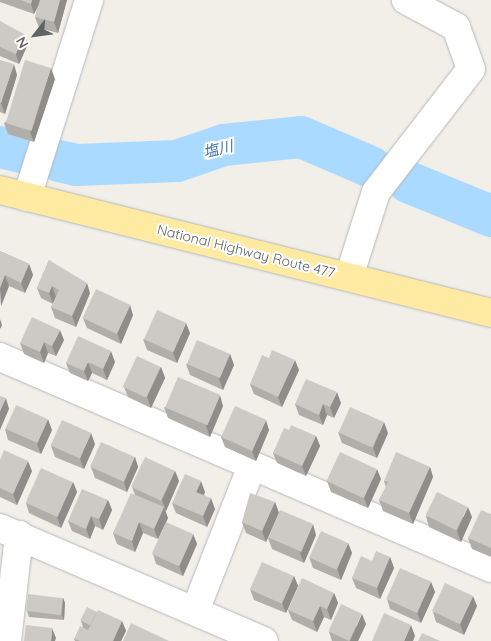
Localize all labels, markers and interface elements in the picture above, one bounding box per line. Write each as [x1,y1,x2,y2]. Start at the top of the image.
north arrow [10,10,60,60]
text: N [12,34,32,51]
water label: 塩川 [201,137,235,161]
street label: National Highway Route 477 [155,221,337,281]

